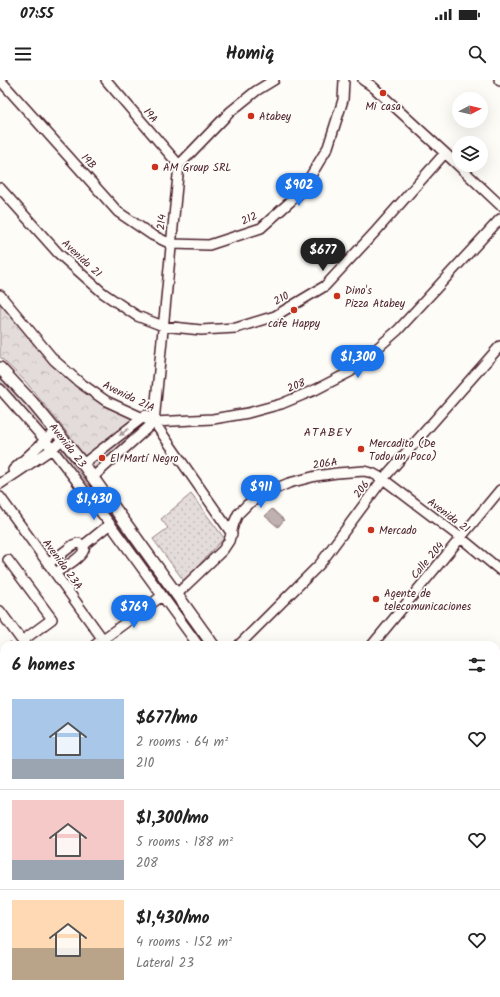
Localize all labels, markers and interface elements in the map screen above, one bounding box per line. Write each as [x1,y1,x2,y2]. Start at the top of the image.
text: 07:55 [20,2,54,26]
text: Homiq [226,40,274,69]
icon: menu [12,43,34,65]
icon: search [466,43,488,65]
marker: Mi casa [378,88,388,98]
north arrow [452,92,488,128]
map controls [452,92,488,172]
place label: Mi casa [365,98,401,116]
street label: 19A [138,104,162,128]
place label: Atabey [259,108,292,126]
marker: Atabey [246,111,256,121]
button: layers [452,136,488,172]
street label: 19B [76,150,100,174]
place label: AM Group SRL [163,159,231,177]
marker: AM Group SRL [150,162,160,172]
pin: $902 [275,173,323,207]
text: $902 [285,175,313,196]
street label: 212 [238,207,261,230]
street label: 214 [152,213,172,231]
street label: Avenida 21 [57,235,106,282]
pin: $677 [299,238,347,272]
text: $677 [309,240,337,261]
place label: Dino's Pizza Atabey [345,282,406,313]
street label: 210 [270,287,293,311]
marker: Dino's Pizza Atabey [332,291,342,301]
marker: cafe Happy [289,305,299,315]
place label: cafe Happy [268,315,321,333]
pin: $1,300 [325,345,391,379]
text: $1,300 [340,347,376,368]
street label: 208 [284,374,309,398]
street label: Avenida 21A [99,376,158,417]
street label: Avenida 23 [44,419,90,472]
district label: ATABEY [304,423,352,442]
one-way arrow [119,428,130,436]
place label: Mercadito (De Todo un Poco) [369,435,437,466]
marker: Mercadito (De Todo un Poco) [356,444,366,454]
place label: El Martí Negro [110,450,179,468]
marker: El Martí Negro [97,453,107,463]
street label: 206A [312,453,339,475]
pin: $911 [237,475,285,509]
text: $911 [250,477,272,498]
street label: 206 [349,477,374,502]
pin: $1,430 [61,487,127,521]
text: $1,430 [76,489,112,510]
street label: Avenida 21 [423,494,474,538]
place label: Mercado [379,522,417,540]
marker: Mercado [366,525,376,535]
street label: Avenida 23A [38,535,87,594]
street label: Calle 204 [407,538,449,583]
place label: Agente de telecomunicaciones [384,585,472,616]
marker: Agente de telecomunicaciones [371,594,381,604]
pin: $769 [110,595,158,629]
text: $769 [120,597,148,618]
text: 6 homes [12,652,75,679]
icon: filters [466,654,488,676]
text: $677/mo [136,705,198,732]
icon: home [44,715,92,763]
icon: heart [466,728,488,750]
text: 2 rooms · 64 m² [136,732,228,753]
text: 210 [136,753,154,774]
text: $1,300/mo [136,805,209,832]
icon: home [44,816,92,864]
icon: heart [466,829,488,851]
text: 5 rooms · 188 m² [136,832,233,853]
text: 208 [136,853,158,874]
text: $1,430/mo [136,905,209,932]
icon: home [44,916,92,964]
icon: heart [466,929,488,951]
text: 4 rooms · 152 m² [136,932,232,953]
text: Lateral 23 [136,953,194,974]

